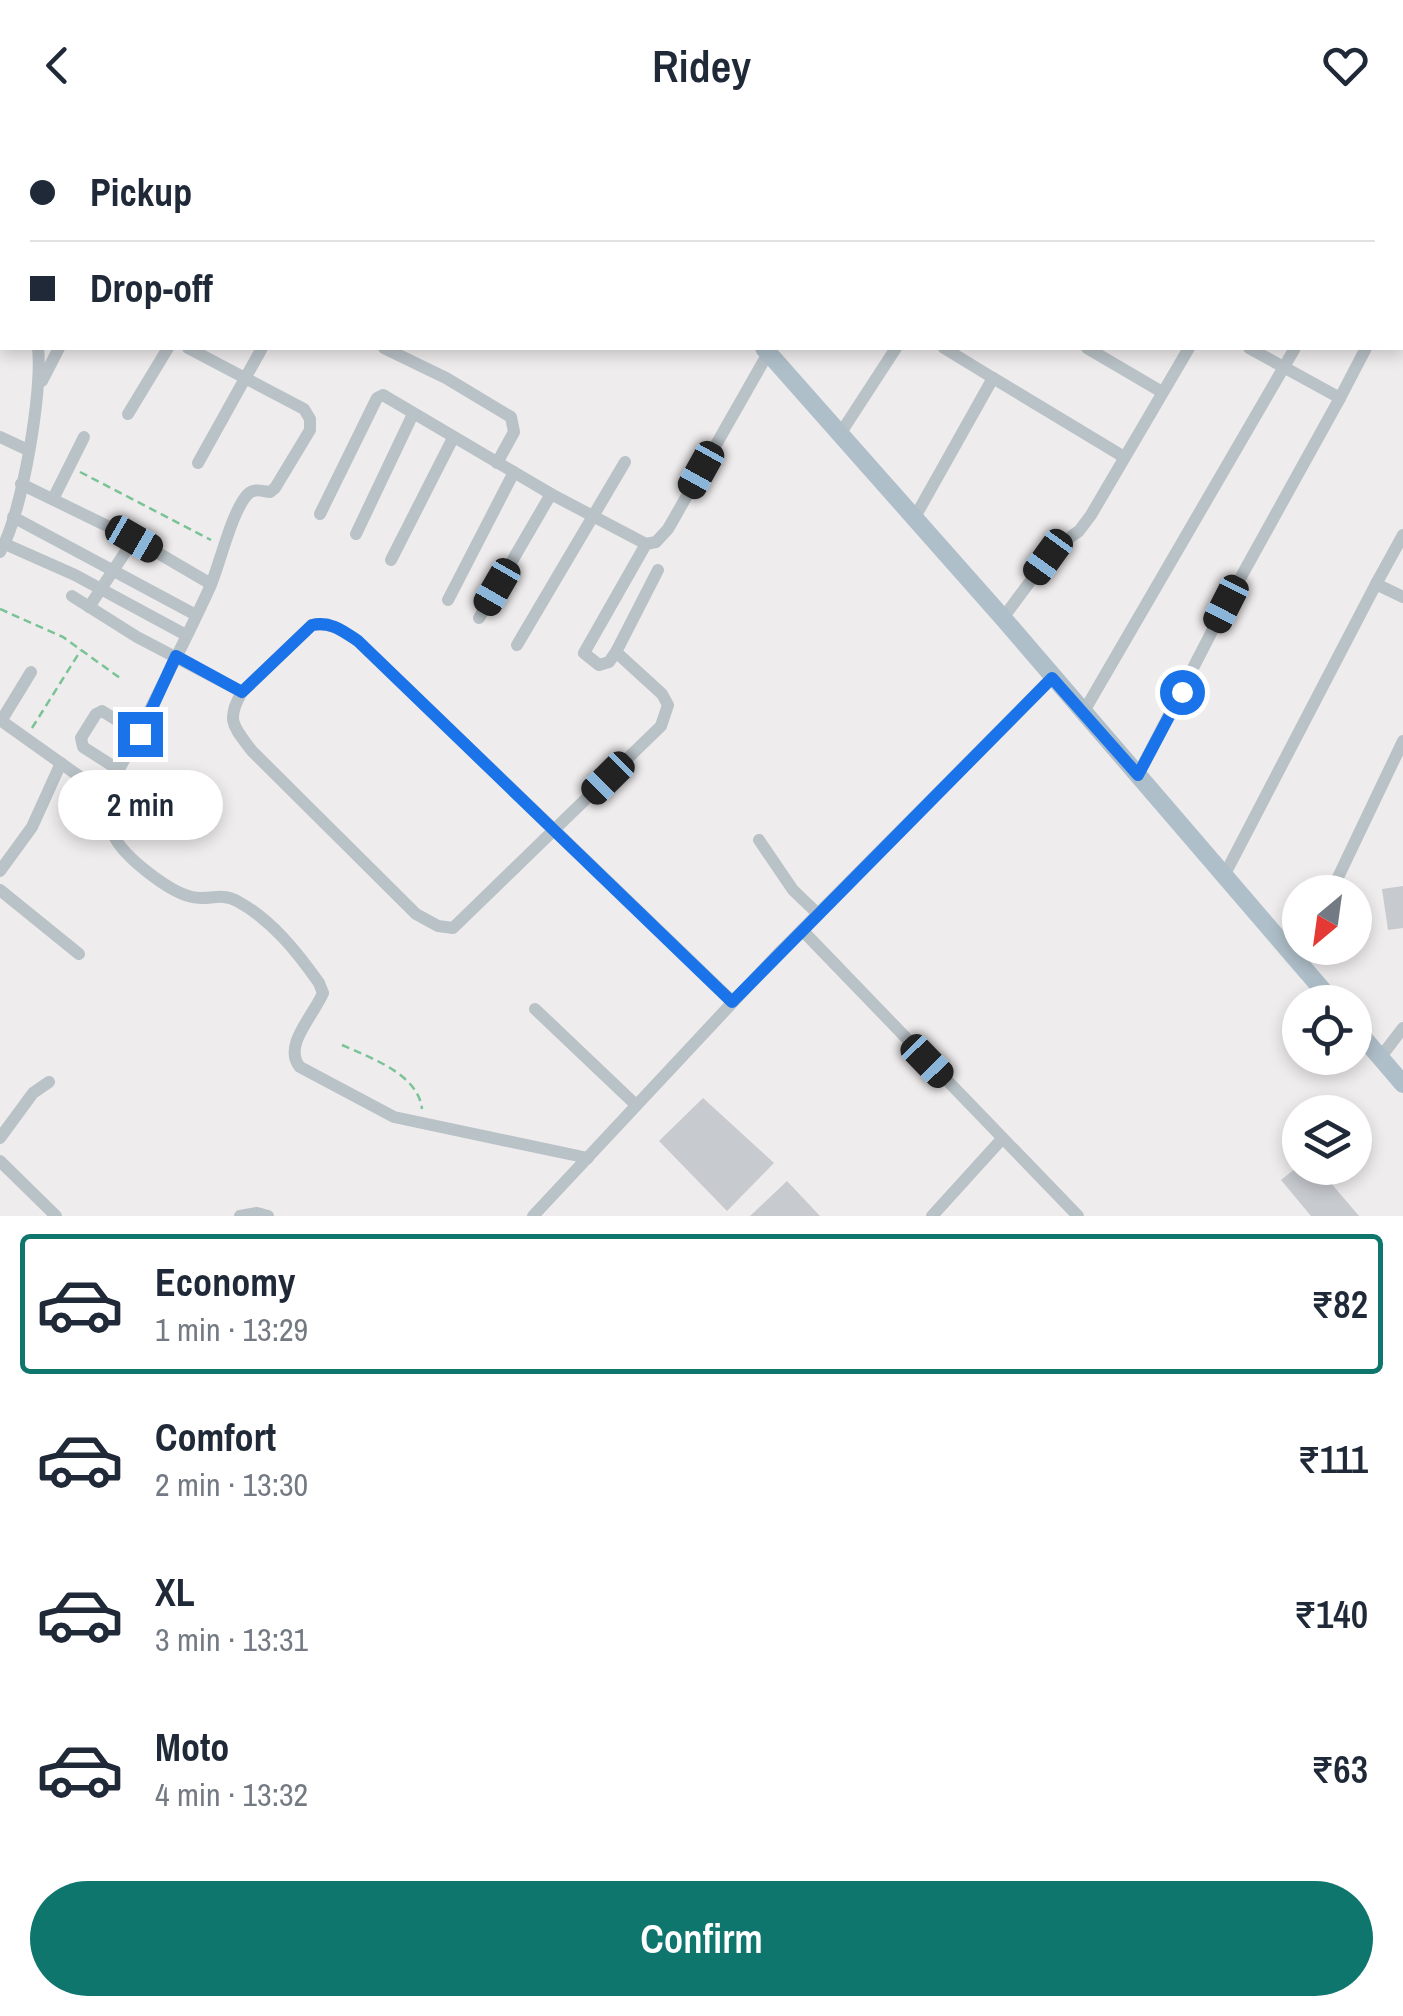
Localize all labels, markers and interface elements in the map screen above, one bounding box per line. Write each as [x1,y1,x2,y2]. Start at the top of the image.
text: Ridey [652,35,751,96]
icon: back [30,38,85,93]
icon: heart [1318,38,1373,93]
text: Pickup [90,167,192,218]
text: Drop-off [90,263,213,314]
car [673,436,729,504]
car [101,511,167,567]
car [1018,524,1078,590]
car [469,554,525,620]
car [1199,570,1253,638]
route start [1160,670,1205,715]
route end [118,712,163,757]
car [576,746,640,810]
callout: 2 min [58,769,222,839]
text: 2 min [107,783,174,826]
north arrow [1282,875,1372,965]
map controls [1282,875,1372,1185]
button: locate [1282,985,1372,1075]
car [895,1029,959,1093]
button: layers [1282,1095,1372,1185]
text: Economy [155,1257,295,1308]
icon: car [35,1259,125,1349]
text: ₹82 [1312,1279,1368,1330]
text: 1 min · 13:29 [155,1308,308,1351]
text: Comfort [155,1412,276,1463]
icon: car [35,1414,125,1504]
text: ₹111 [1298,1434,1368,1485]
text: 2 min · 13:30 [155,1463,308,1506]
text: XL [155,1567,195,1618]
icon: car [35,1569,125,1659]
text: ₹140 [1294,1589,1368,1640]
text: 3 min · 13:31 [155,1618,308,1661]
text: Moto [155,1722,229,1773]
icon: car [35,1724,125,1814]
text: ₹63 [1312,1744,1368,1795]
text: 4 min · 13:32 [155,1773,308,1816]
button: Confirm [30,1881,1373,1996]

